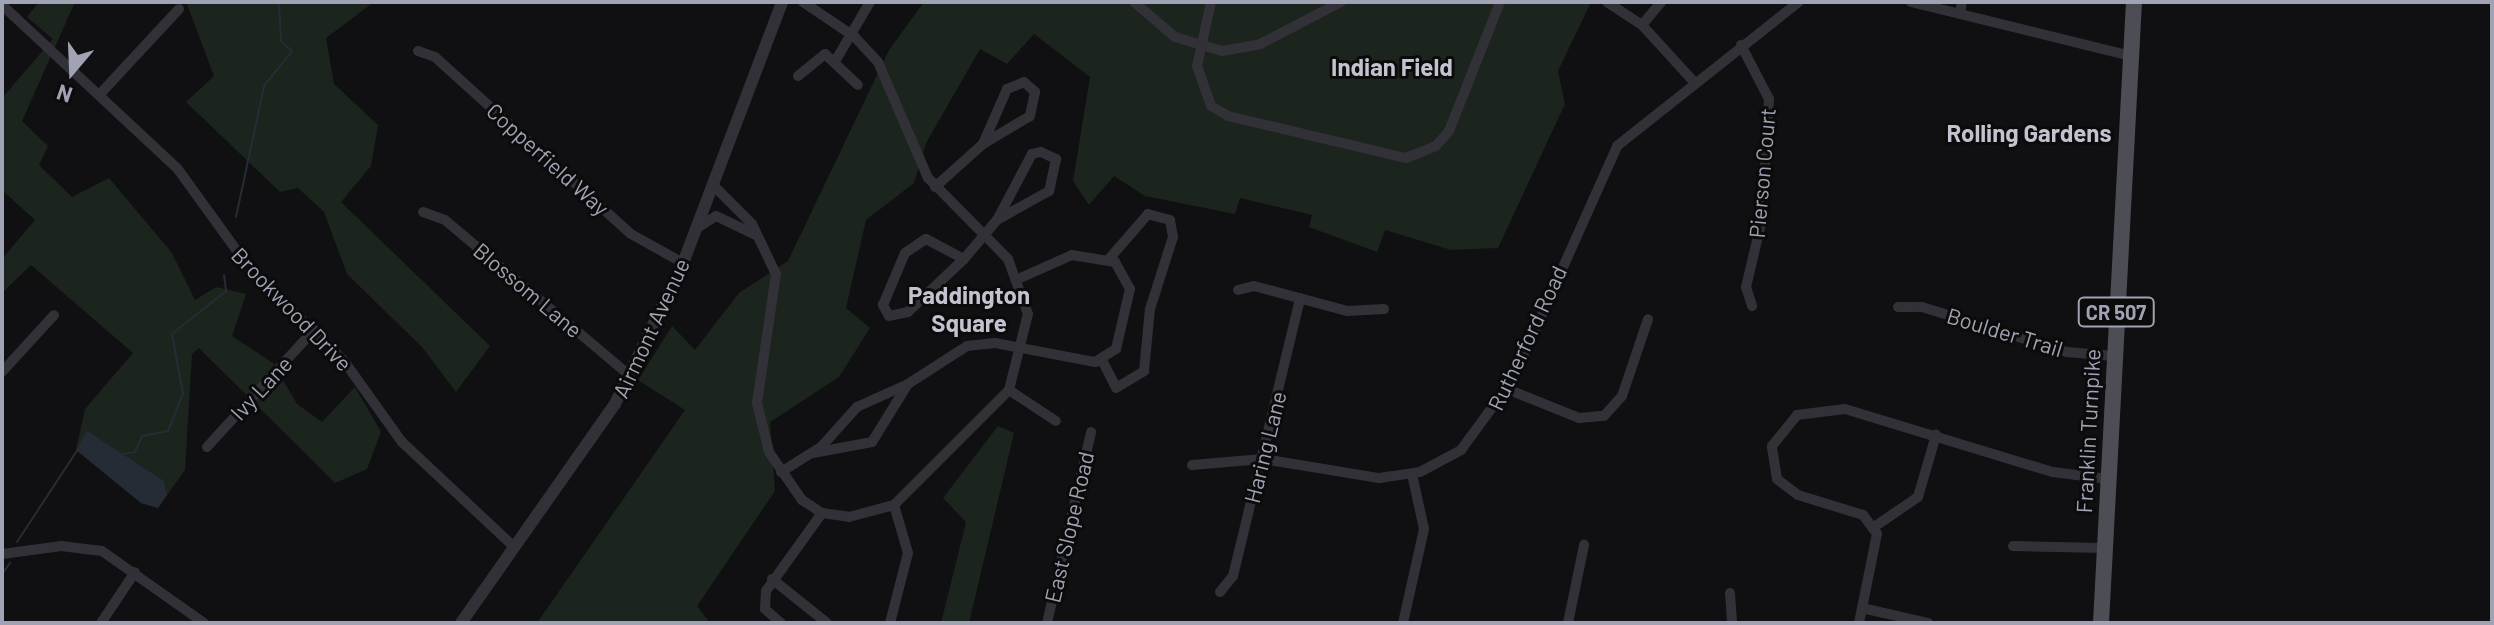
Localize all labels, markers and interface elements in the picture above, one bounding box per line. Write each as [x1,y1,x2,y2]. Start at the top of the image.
north arrow [32,32,112,112]
district label: Indian Field [1331,53,1453,81]
text: N [53,80,75,109]
street label: Copperfield Way [481,97,615,221]
street label: Pierson Court [1743,107,1781,239]
district label: Rolling Gardens [1946,119,2112,147]
street label: Blossom Lane [468,237,588,343]
street label: Brookwood Drive [226,242,358,376]
street label: Airmont Avenue [607,254,695,402]
street label: Rutherford Road [1482,261,1572,415]
district label: Paddington Square [908,281,1030,337]
road number: CR 507 [2076,296,2156,328]
street label: Boulder Trail [1944,302,2066,362]
street label: Franklin Turnpike [2071,348,2105,514]
street label: Ivy Lane [225,351,297,425]
street label: Haring Lane [1238,388,1292,506]
street label: East Slope Road [1039,449,1099,605]

